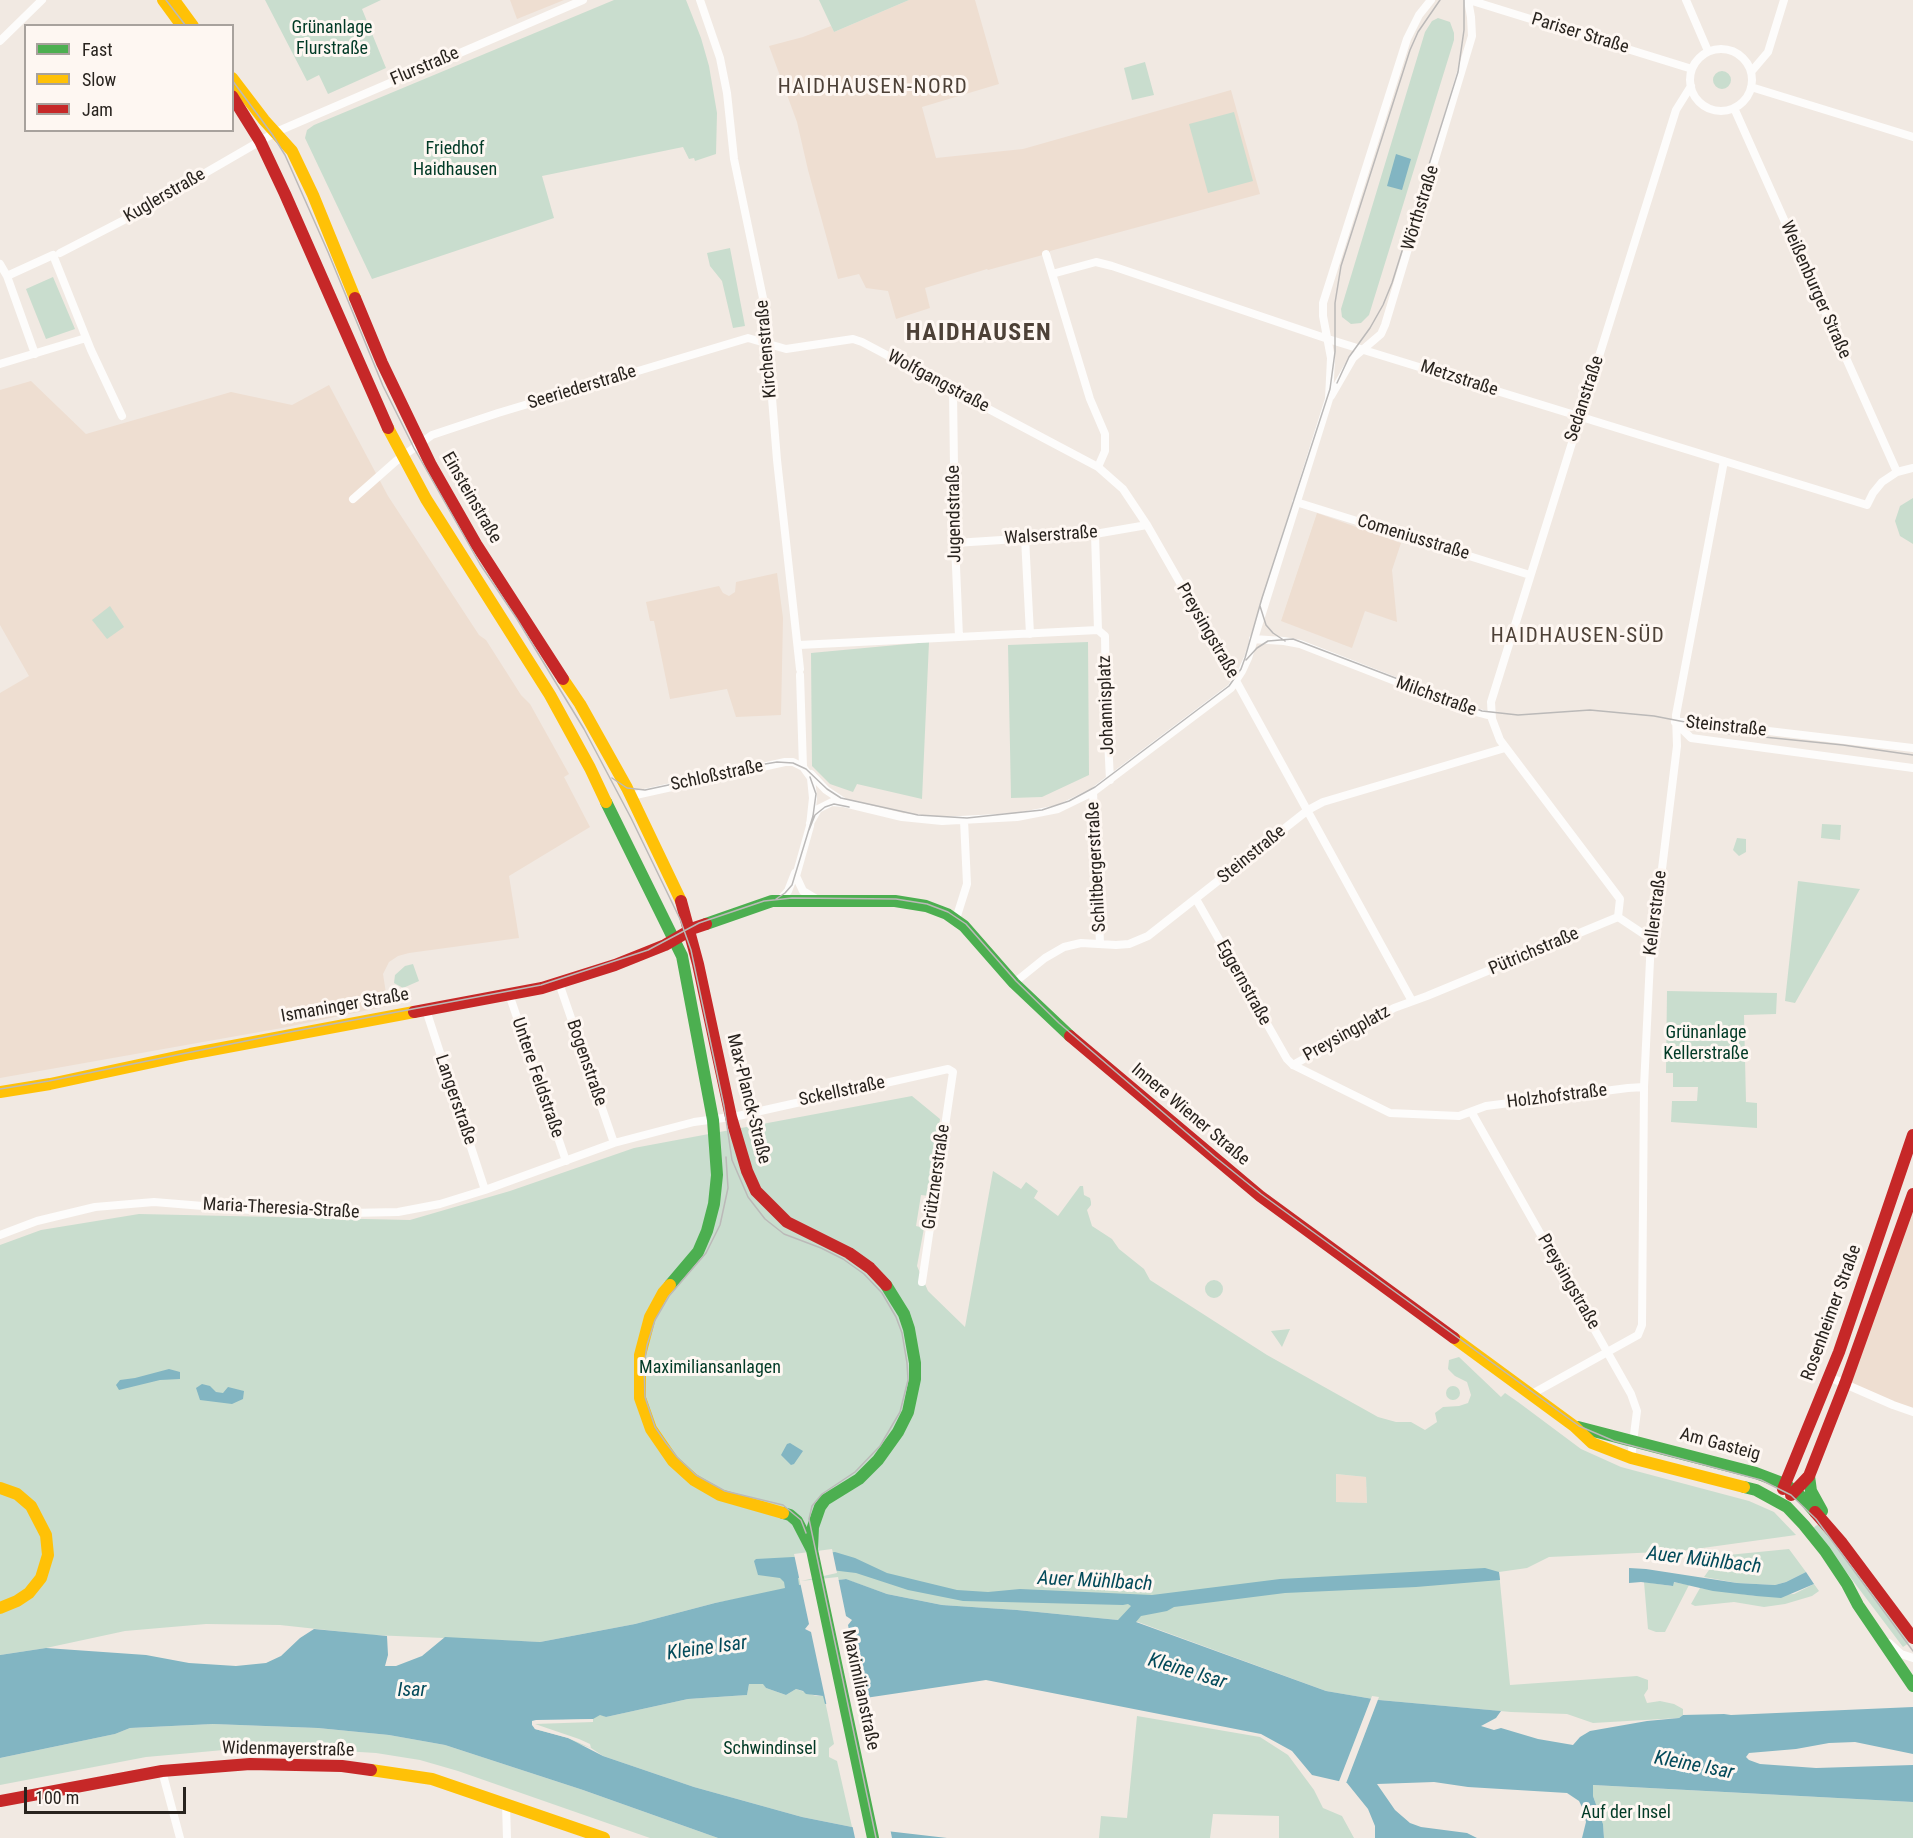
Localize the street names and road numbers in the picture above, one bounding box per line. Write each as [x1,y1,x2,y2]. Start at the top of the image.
street label: Pariser Straße [1529,9,1631,59]
street label: Flurstraße [388,43,462,91]
street label: Wörthstraße [1398,163,1444,253]
street label: Kuglerstraße [120,164,210,228]
street label: Weißenburger Straße [1775,218,1855,362]
street label: Kirchenstraße [752,299,782,399]
street label: Wolfgangstraße [883,346,993,418]
street label: Sedanstraße [1561,353,1609,445]
street label: Metzstraße [1417,356,1501,402]
street label: Seeriederstraße [525,361,639,415]
street label: Einsteinstraße [436,449,506,547]
street label: Jugendstraße [943,465,967,563]
street label: Comeniusstraße [1354,511,1472,565]
street label: Walserstraße [1004,522,1098,550]
street label: Preysingstraße [1171,580,1243,682]
street label: Johannisplatz [1094,655,1120,755]
street label: Milchstraße [1393,672,1479,722]
street label: Steinstraße [1685,712,1767,742]
street label: Schloßstraße [669,756,765,796]
street label: Schiltbergerstraße [1083,801,1111,933]
street label: Steinstraße [1214,821,1290,889]
street label: Kellerstraße [1640,869,1672,957]
street label: Pütrichstraße [1486,923,1582,981]
street label: Eggernstraße [1211,937,1275,1029]
street label: Ismaninger Straße [279,984,411,1028]
street label: Preysingplatz [1300,1001,1394,1067]
street label: Untere Feldstraße [506,1015,568,1141]
street label: Bogenstraße [561,1017,611,1109]
street label: Max-Planck-Straße [721,1032,775,1166]
street label: Langerstraße [430,1052,480,1148]
street label: Innere Wiener Straße [1127,1059,1253,1171]
street label: Sckellstraße [797,1072,887,1112]
street label: Holzhofstraße [1506,1080,1608,1114]
street label: Grütznerstraße [919,1123,955,1231]
street label: Maria-Theresia-Straße [202,1194,360,1224]
street label: Preysingstraße [1532,1231,1604,1333]
street label: Rosenheimer Straße [1797,1242,1867,1384]
street label: Am Gasteig [1677,1424,1763,1466]
street label: Maximilianstraße [837,1628,883,1752]
street label: Widenmayerstraße [222,1738,354,1762]

